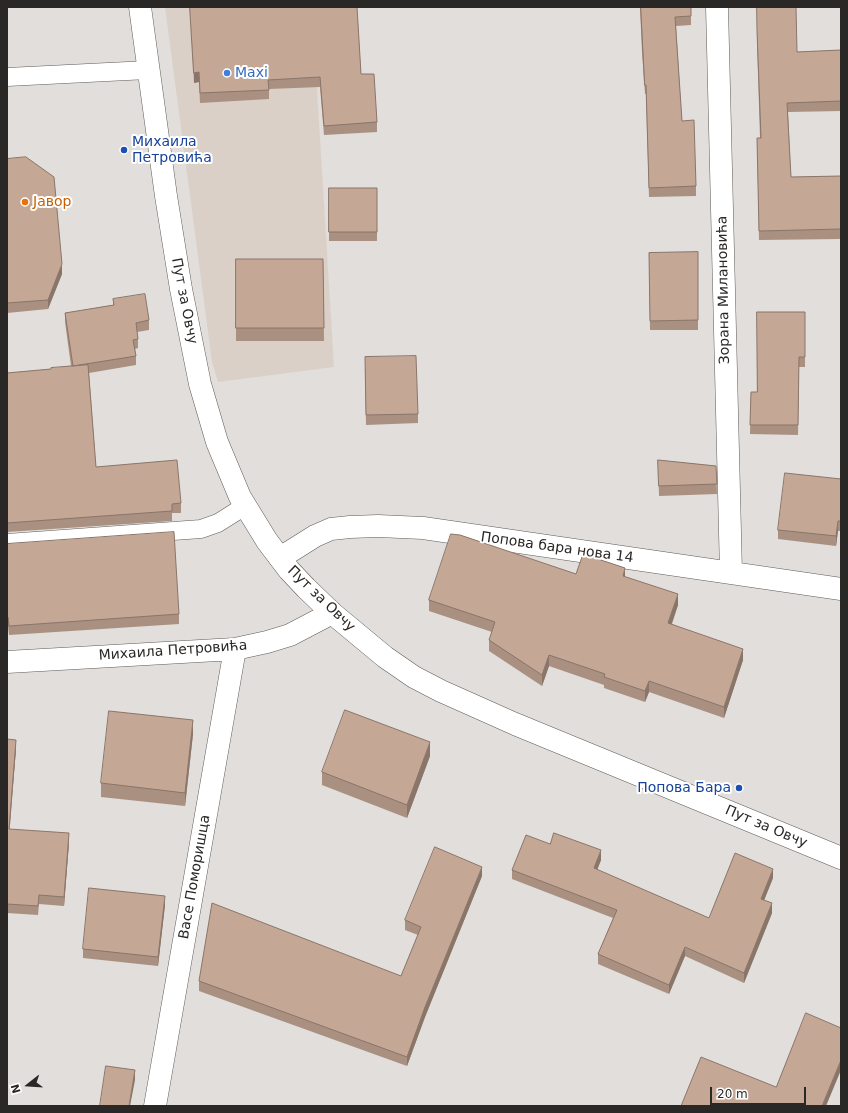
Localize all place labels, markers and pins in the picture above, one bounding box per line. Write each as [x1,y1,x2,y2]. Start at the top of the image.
place label: Maxi [235,65,268,81]
marker: Maxi [222,68,232,78]
place label: Михаила Петровића [132,134,212,166]
marker: Михаила Петровића [119,145,129,155]
place label: Јавор [33,194,71,210]
marker: Јавор [20,197,30,207]
place label: Попова Бара [637,780,731,796]
marker: Попова Бара [734,783,744,793]

